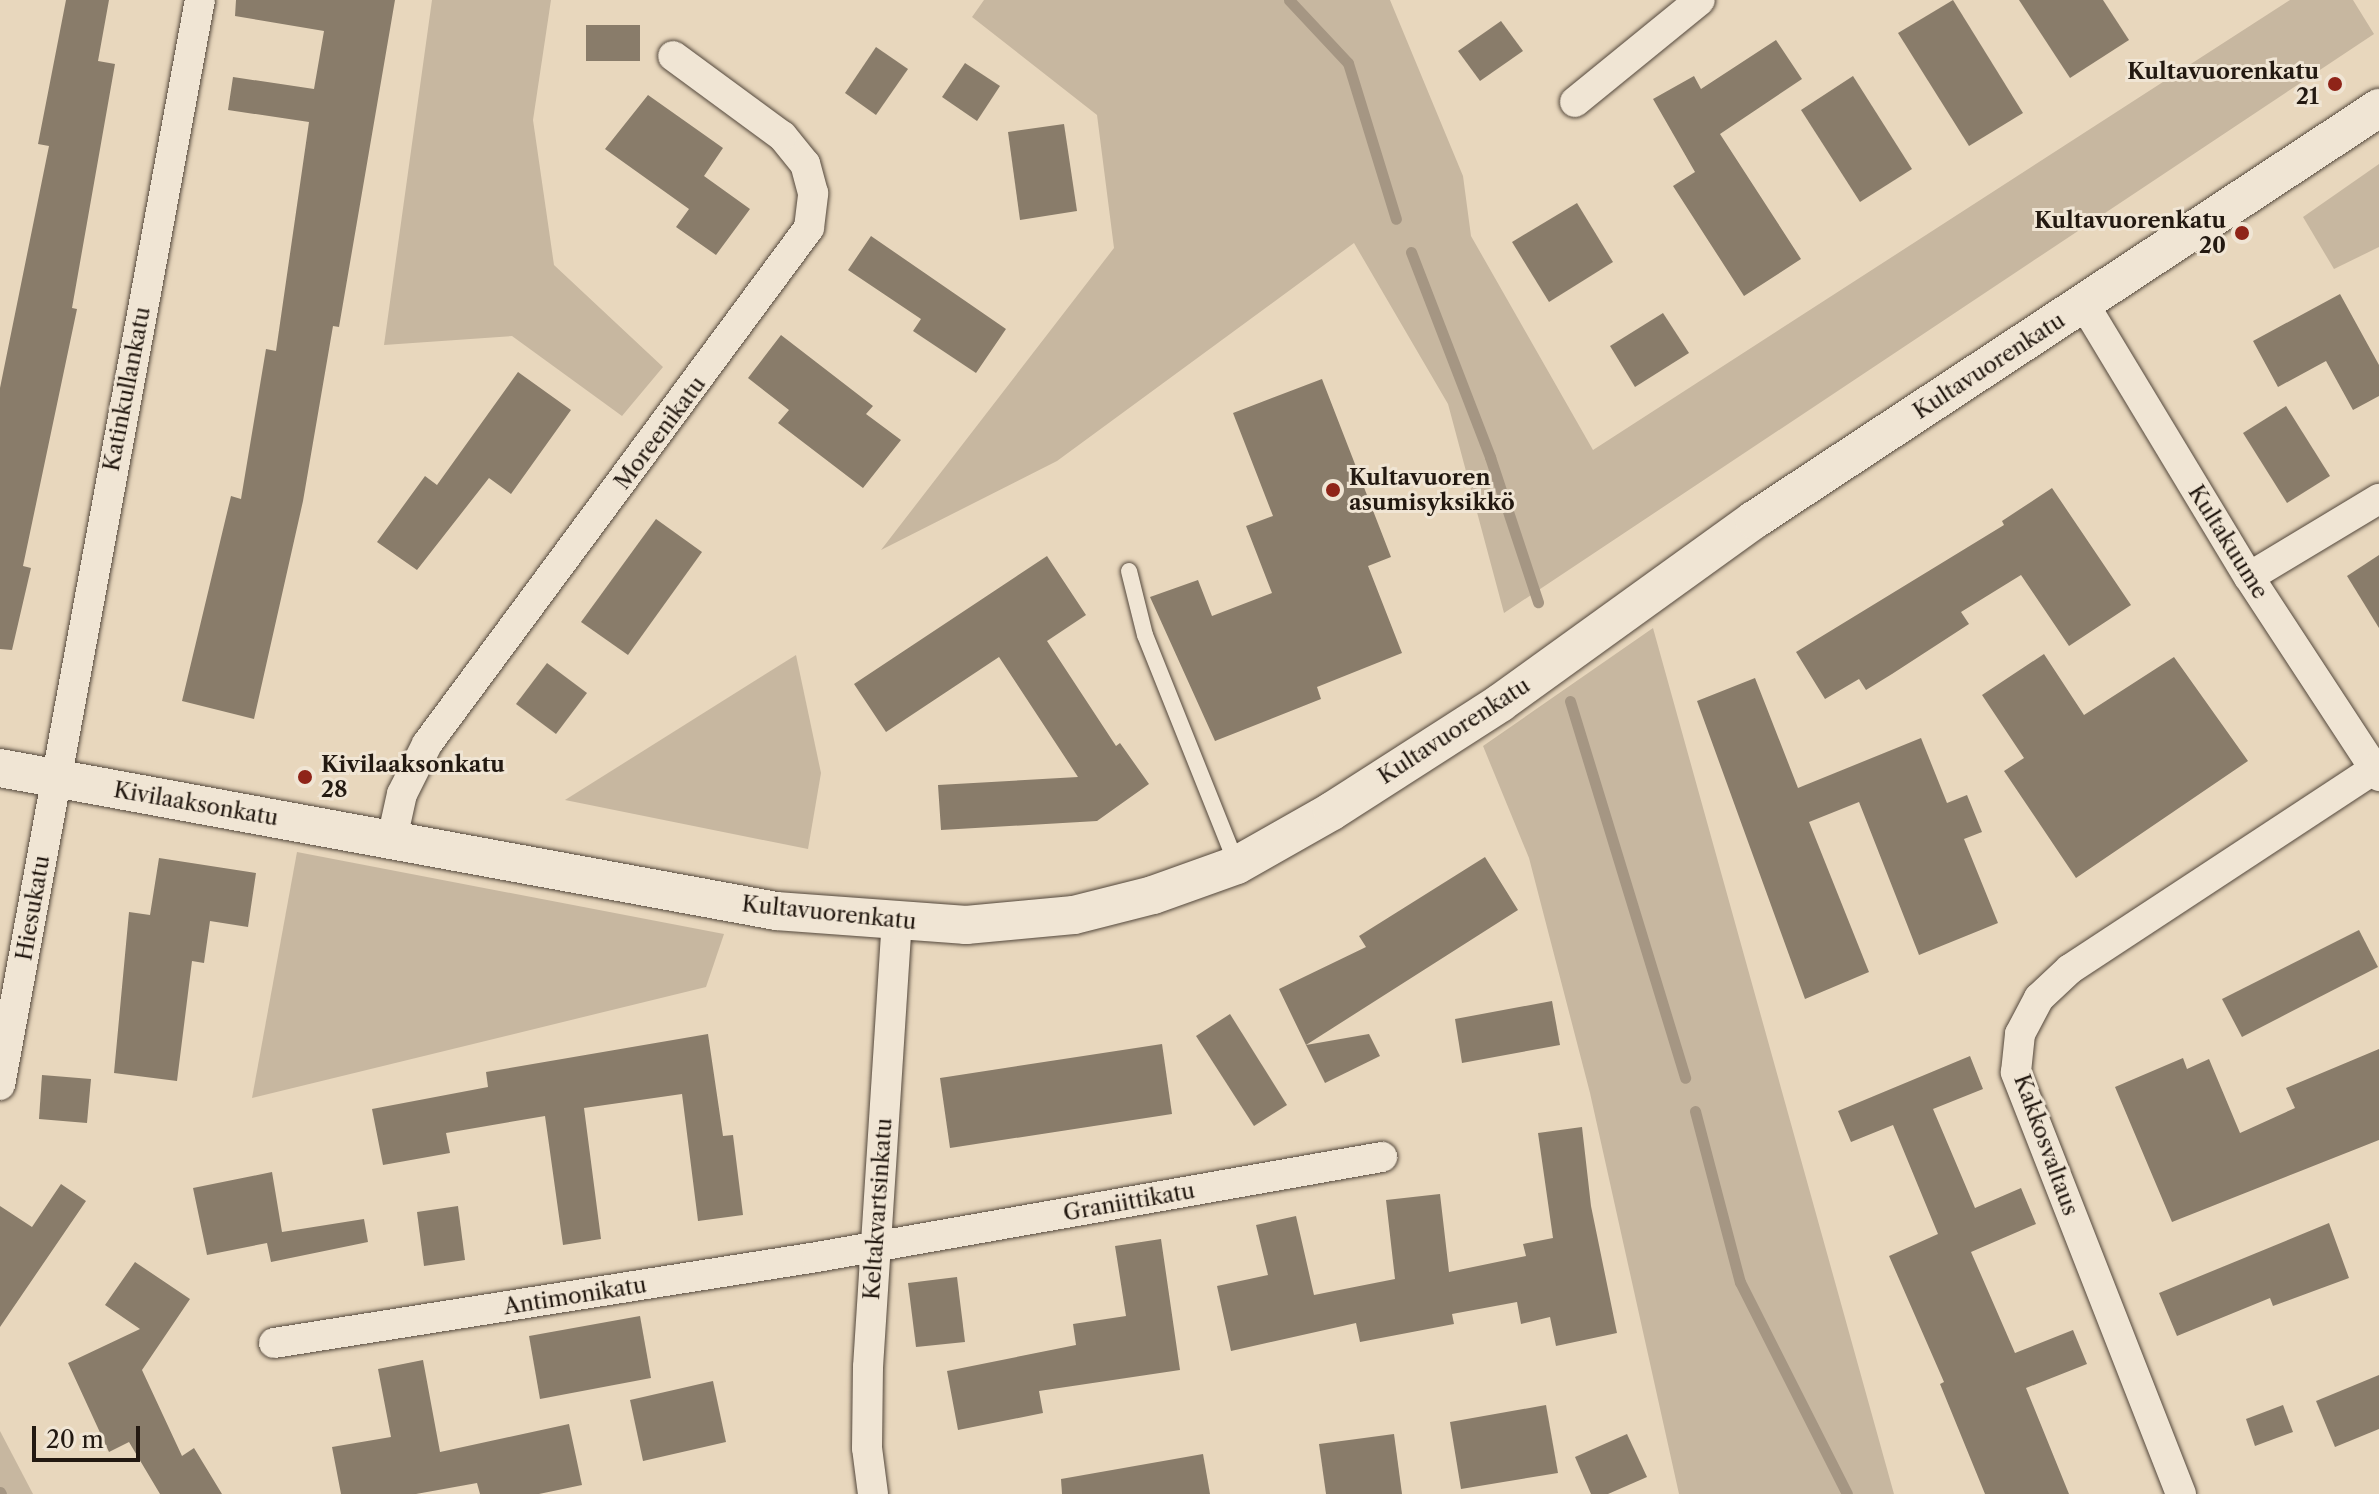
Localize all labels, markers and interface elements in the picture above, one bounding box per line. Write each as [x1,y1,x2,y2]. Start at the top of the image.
place label: Kultavuorenkatu 21 [2127,58,2319,110]
marker: Kultavuorenkatu 21 [2326,75,2344,93]
place label: Kultavuorenkatu 20 [2034,207,2226,258]
marker: Kultavuorenkatu 20 [2233,224,2251,242]
street label: Katinkullankatu [98,305,156,473]
street label: Kultavuorenkatu [1908,307,2070,425]
street label: Moreenikatu [609,371,711,495]
place label: Kultavuoren asumisyksikkö [1349,464,1515,516]
street label: Kultakuume [2183,480,2273,604]
marker: Kultavuoren asumisyksikkö [1324,481,1342,499]
street label: Kultavuorenkatu [1373,672,1535,790]
place label: Kivilaaksonkatu 28 [321,751,505,802]
marker: Kivilaaksonkatu 28 [296,768,314,786]
street label: Kivilaaksonkatu [112,777,280,831]
street label: Hiesukatu [11,853,55,963]
street label: Kultavuorenkatu [741,891,917,935]
street label: Kakkosvaltaus [2008,1071,2084,1219]
street label: Keltakvartsinkatu [858,1117,898,1301]
street label: Graniittikatu [1061,1177,1197,1227]
street label: Antimonikatu [502,1272,648,1320]
scale bar [36,1410,144,1460]
text: 20 m [46,1425,104,1454]

